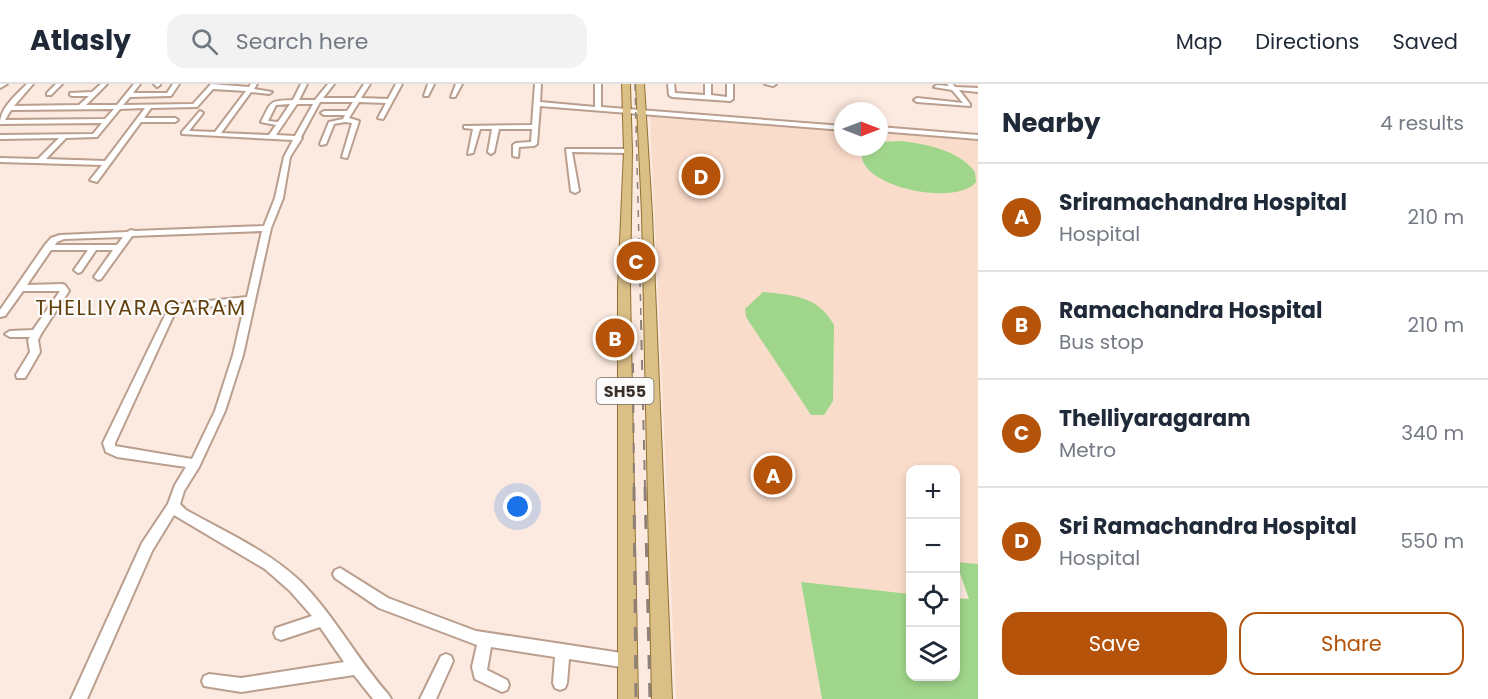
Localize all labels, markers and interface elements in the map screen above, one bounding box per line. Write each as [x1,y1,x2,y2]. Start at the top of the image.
search box [167,14,587,68]
text: Atlasly [30,21,131,60]
icon: search [188,25,221,58]
text: Search here [236,26,368,57]
text: Map [1176,27,1222,56]
text: Directions [1255,27,1359,56]
text: Saved [1392,27,1458,56]
north arrow [834,102,888,156]
text: Nearby [1002,105,1100,141]
text: 4 results [1380,109,1464,137]
pin: D [682,154,720,199]
text: Sriramachandra Hospital [1059,187,1347,218]
text: A [1014,203,1029,231]
text: 210 m [1408,203,1464,231]
text: Hospital [1059,220,1140,248]
pin: C [616,238,656,284]
district label: THELLIYARAGARAM [35,293,247,322]
text: Ramachandra Hospital [1059,295,1323,326]
text: B [1015,311,1028,339]
text: 210 m [1408,311,1464,339]
pin: B [596,316,634,360]
text: Bus stop [1059,328,1144,356]
road number: SH55 [596,378,654,404]
text: Thelliyaragaram [1059,403,1251,434]
text: C [1014,419,1029,447]
text: 340 m [1401,419,1464,447]
text: Metro [1059,436,1116,464]
pin: A [754,452,792,498]
map controls [906,465,960,681]
button: + [906,465,960,519]
your location [503,492,532,521]
text: Sri Ramachandra Hospital [1059,511,1357,542]
button: − [906,519,960,573]
text: D [1014,527,1029,555]
text: 550 m [1400,527,1464,555]
text: Hospital [1059,544,1140,572]
button: locate [906,573,960,627]
button: Save [1002,612,1227,675]
button: Share [1239,612,1464,675]
button: layers [906,627,960,681]

